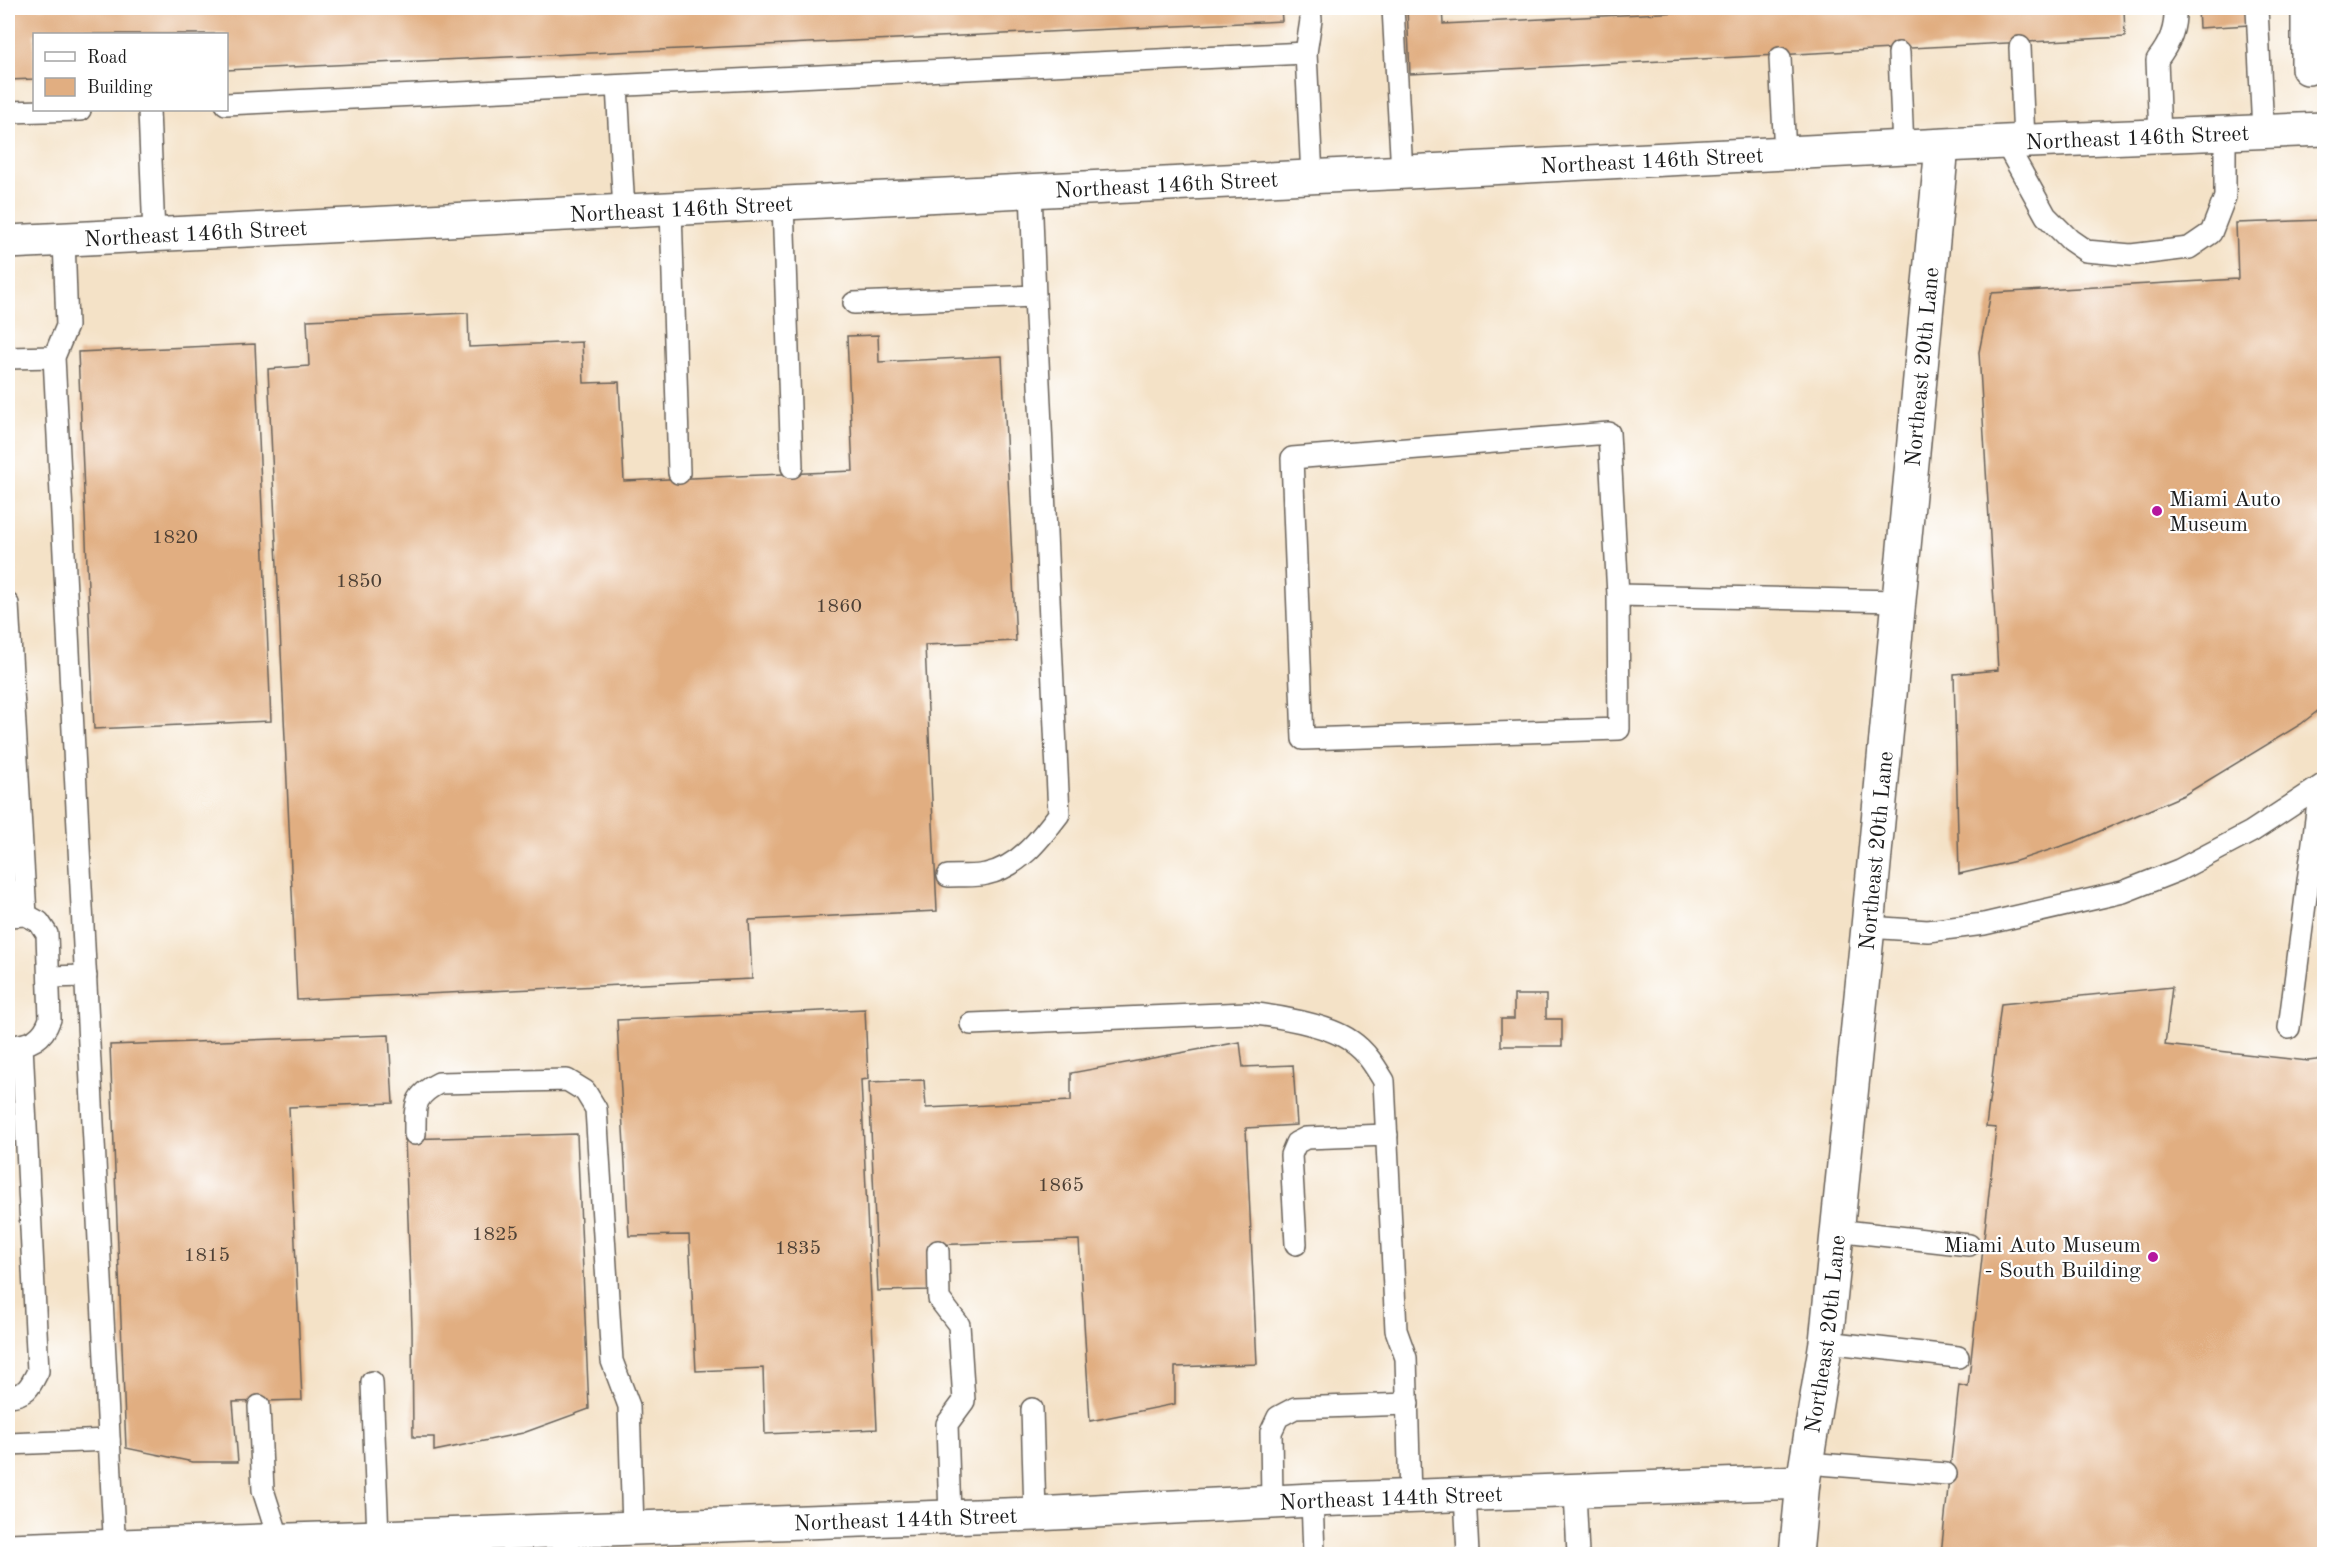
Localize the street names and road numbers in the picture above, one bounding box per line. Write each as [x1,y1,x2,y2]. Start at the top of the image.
street label: Northeast 146th Street [2025,123,2250,154]
street label: Northeast 146th Street [1540,145,1764,178]
street label: Northeast 146th Street [1054,169,1279,203]
street label: Northeast 146th Street [569,194,793,227]
street label: Northeast 146th Street [84,218,308,251]
street label: Northeast 20th Lane [1903,266,1943,468]
street label: Northeast 20th Lane [1857,750,1898,952]
street label: Northeast 20th Lane [1802,1234,1850,1435]
street label: Northeast 144th Street [1279,1484,1503,1515]
street label: Northeast 144th Street [793,1506,1018,1535]

